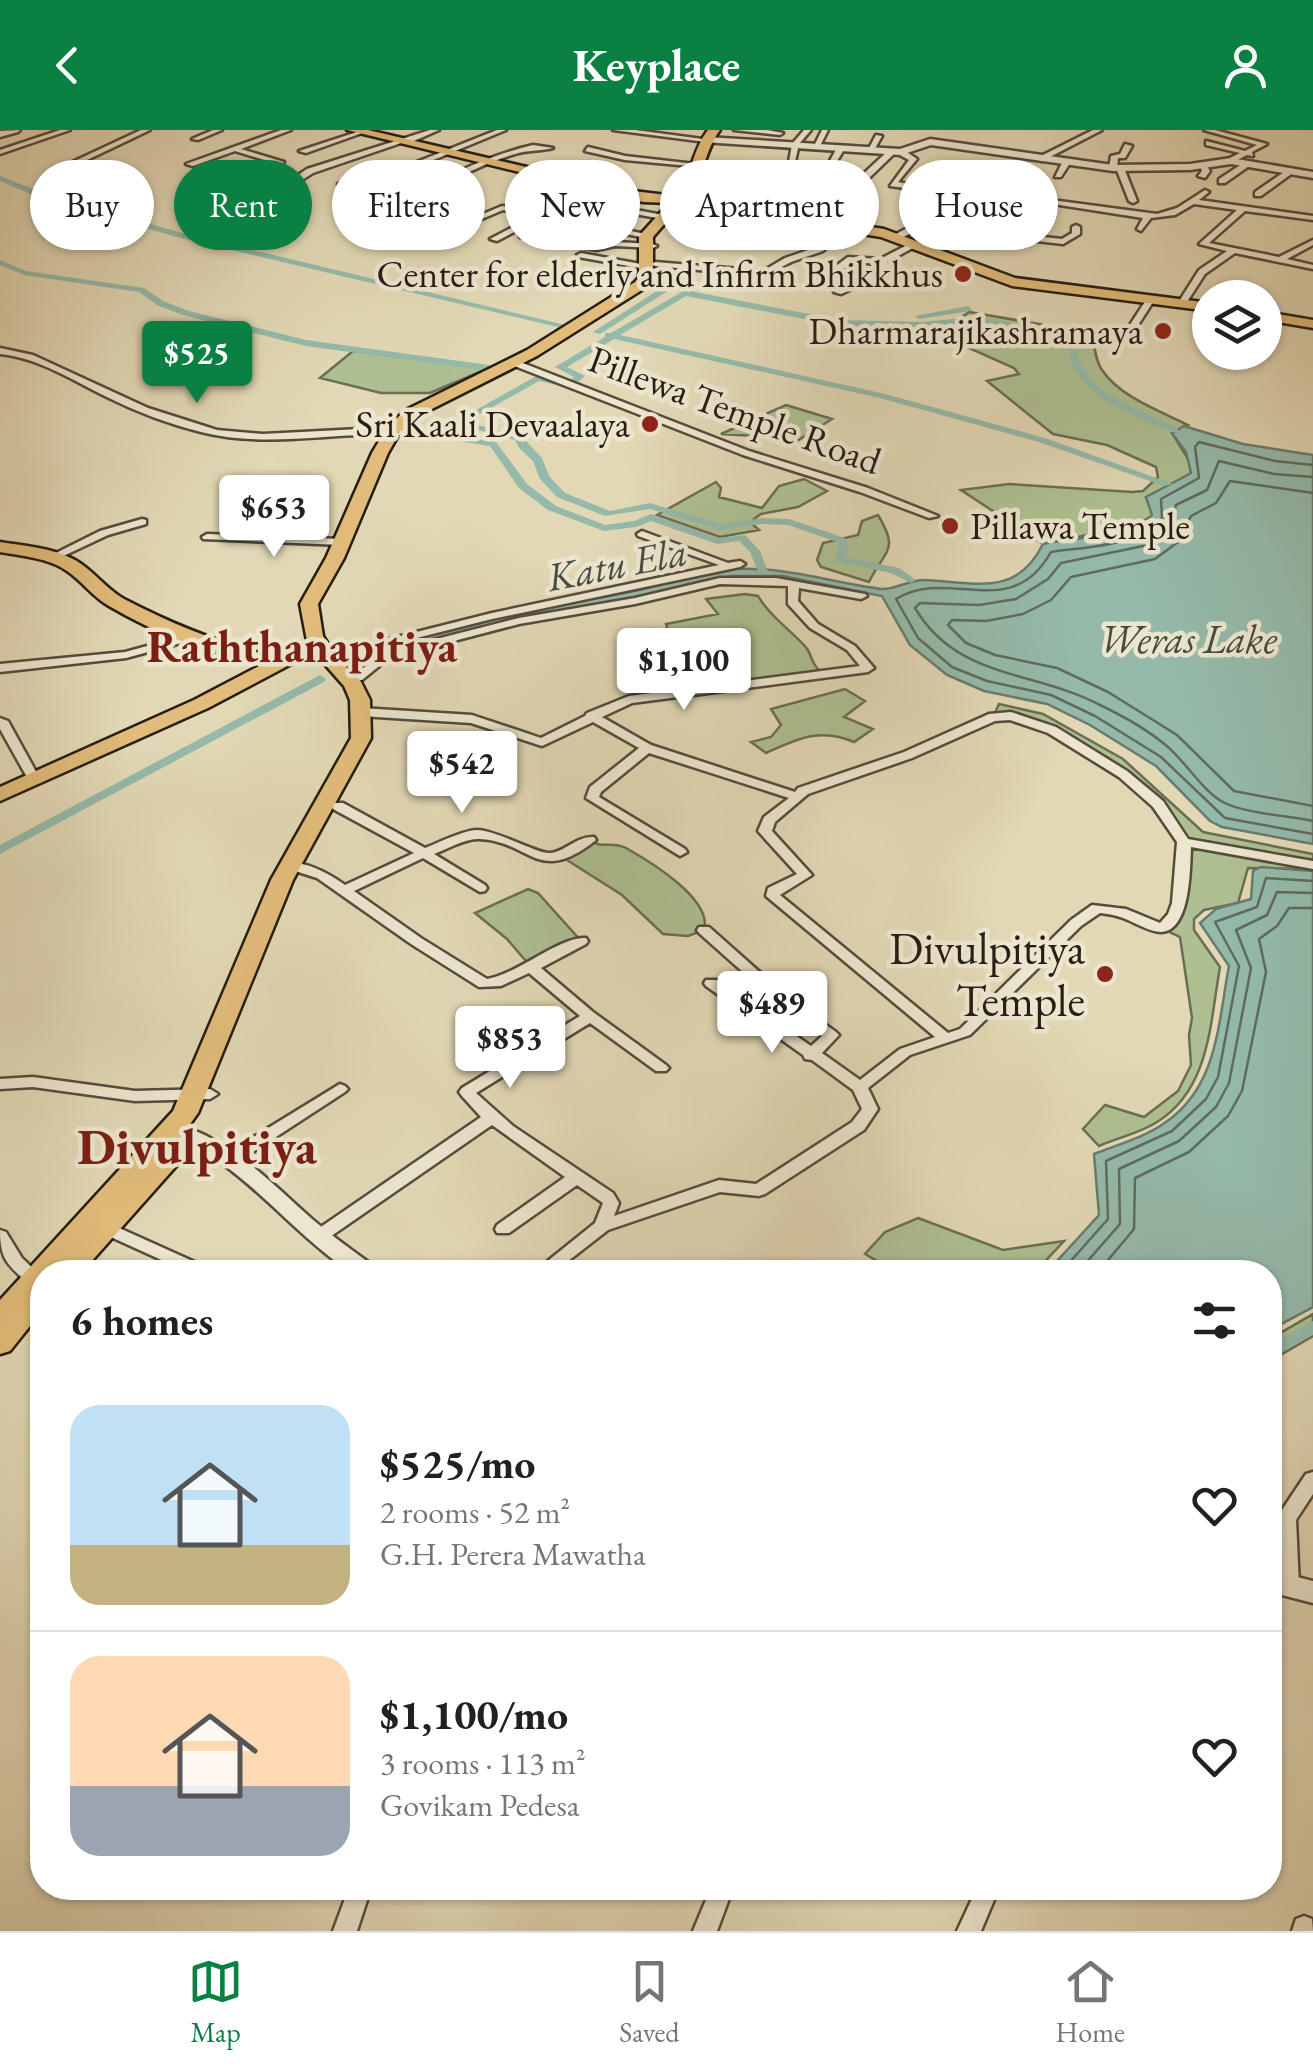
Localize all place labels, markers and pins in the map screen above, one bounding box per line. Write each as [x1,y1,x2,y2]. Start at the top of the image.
place label: Center for elderly and Infirm Bhikkhus [377,249,943,298]
marker: Center for elderly and Infirm Bhikkhus [952,263,974,285]
place label: Dharmarajikashramaya [809,306,1144,355]
marker: Dharmarajikashramaya [1152,320,1174,342]
pin: $525 [138,321,256,406]
place label: Sri Kaali Devaalaya [355,399,631,448]
marker: Sri Kaali Devaalaya [639,413,661,435]
pin: $653 [215,475,333,560]
place label: Pillawa Temple [970,501,1190,550]
marker: Pillawa Temple [939,515,961,537]
pin: $1,100 [603,628,765,713]
pin: $542 [403,731,521,816]
place label: Divulpitiya Temple [889,919,1085,1029]
marker: Divulpitiya Temple [1094,963,1116,985]
pin: $489 [713,971,831,1056]
pin: $853 [451,1006,569,1091]

